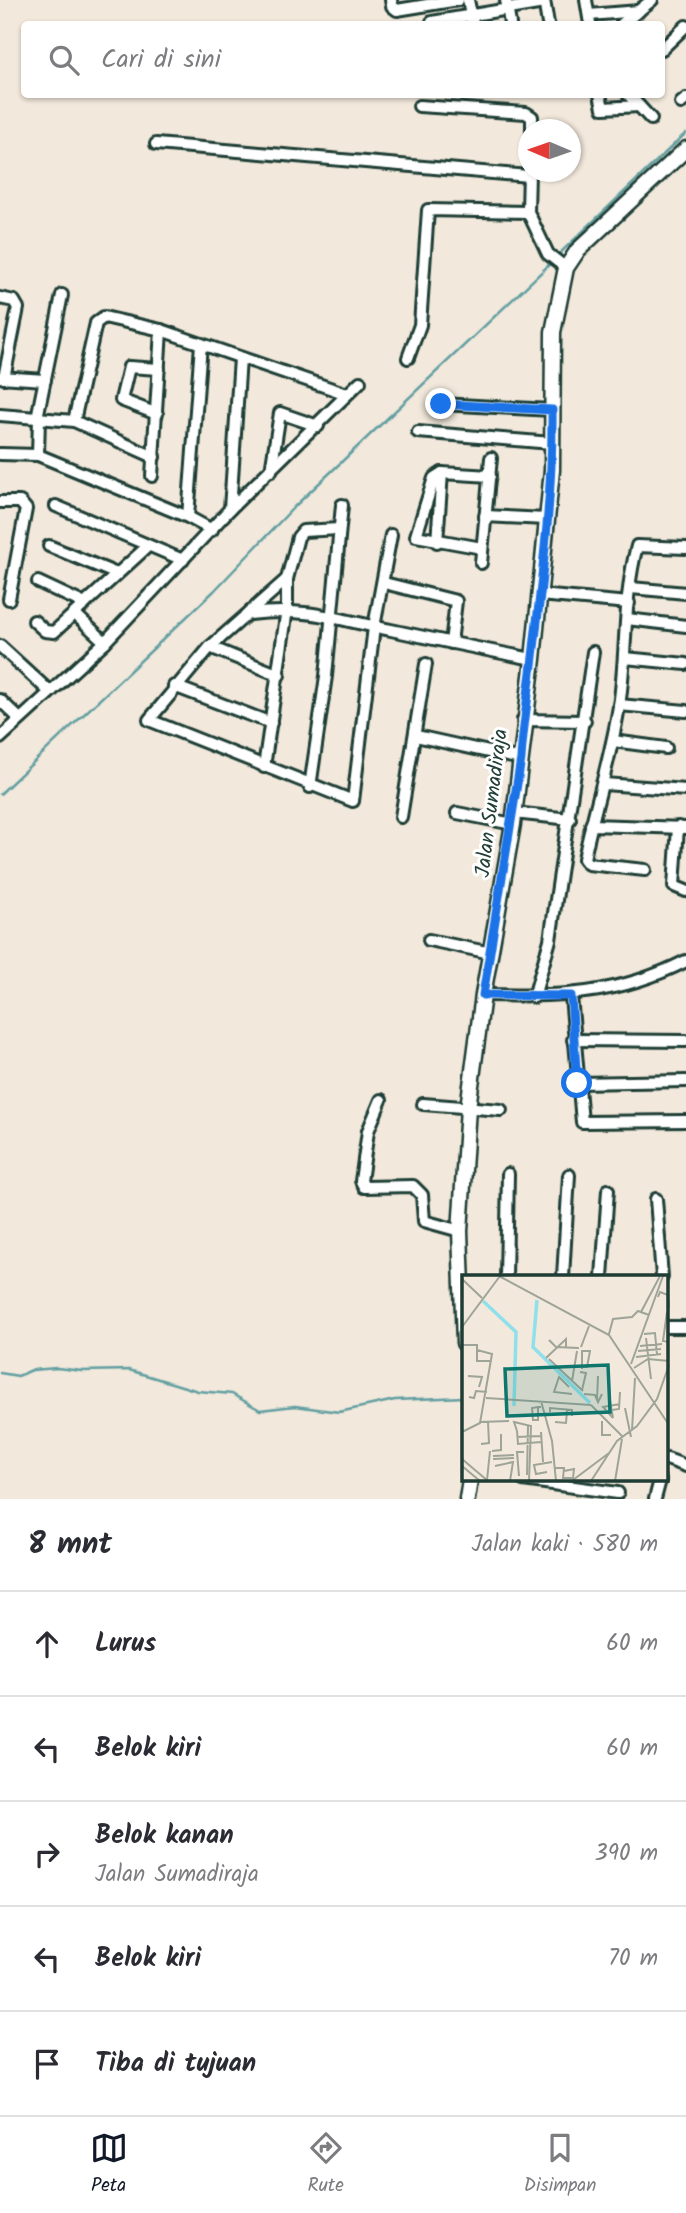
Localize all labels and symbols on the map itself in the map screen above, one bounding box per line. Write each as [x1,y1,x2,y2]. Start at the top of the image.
north arrow [518,119,581,182]
route end [425,388,456,419]
street label: Jalan Sumadiraja [467,727,518,879]
route start [561,1067,592,1098]
inset map [462,1275,668,1482]

